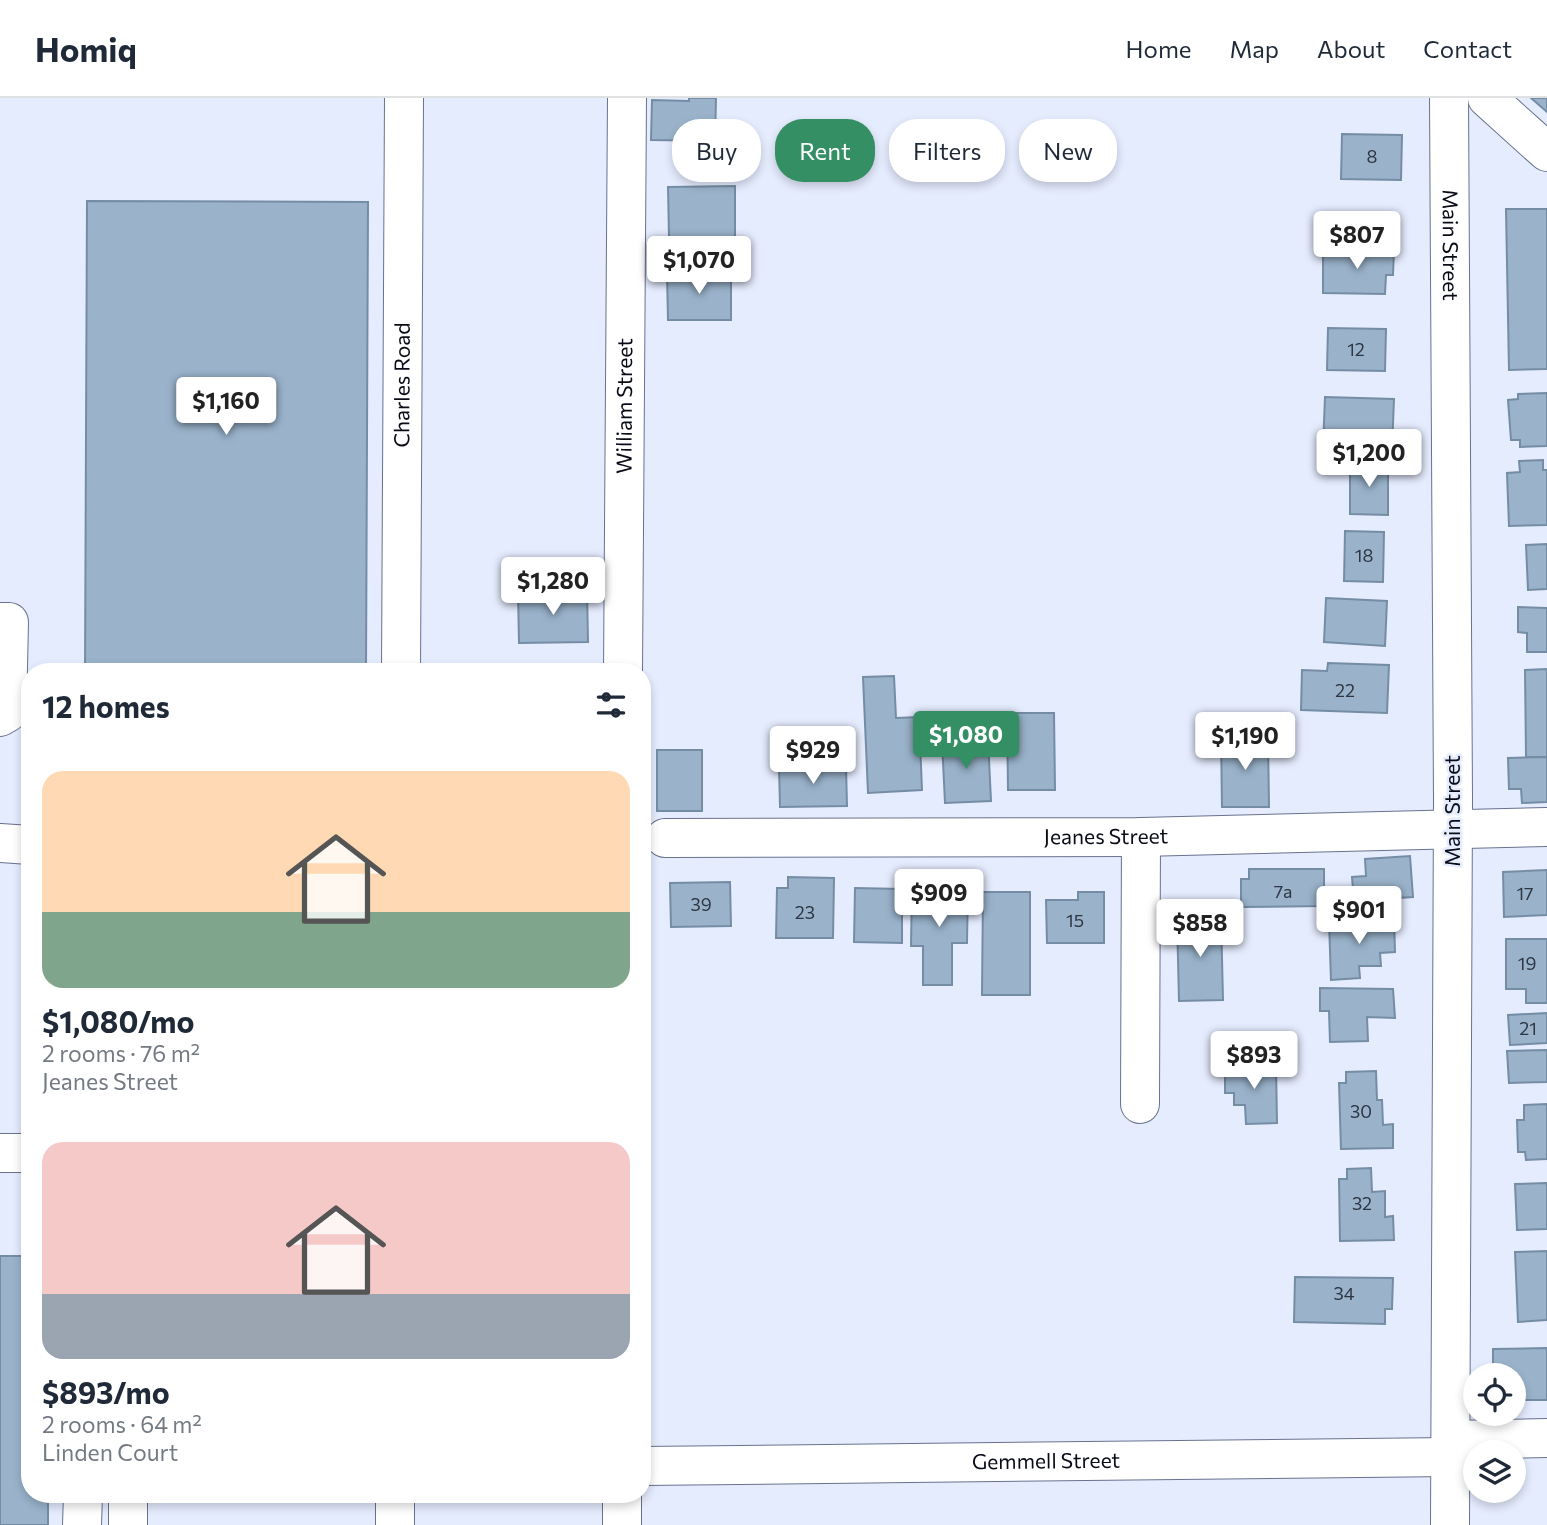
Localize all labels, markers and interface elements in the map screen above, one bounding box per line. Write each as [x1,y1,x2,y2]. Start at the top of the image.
text: Homiq [35,28,137,69]
text: Home [1126,34,1192,63]
text: Map [1230,34,1279,63]
text: About [1317,34,1385,63]
text: Contact [1423,34,1512,63]
chip: Buy [672,119,761,182]
chip: Rent [775,119,875,182]
chip: Filters [889,119,1005,182]
chip: New [1019,119,1117,182]
house number: 8 [1367,145,1378,167]
street label: Main Street [1439,189,1464,301]
pin: $807 [1316,212,1398,271]
text: $807 [1329,220,1385,248]
pin: $1,070 [642,236,756,296]
text: $1,070 [663,245,735,273]
street label: Charles Road [388,322,414,448]
street label: William Street [610,338,636,474]
house number: 12 [1347,338,1365,360]
pin: $1,160 [169,378,283,437]
text: $1,160 [192,386,260,414]
pin: $1,200 [1312,430,1426,489]
text: $1,200 [1333,438,1405,466]
house number: 18 [1355,544,1373,566]
pin: $1,280 [496,558,610,617]
text: $1,280 [517,566,589,594]
house number: 22 [1335,679,1355,701]
icon: filters [592,686,630,724]
text: 12 homes [42,687,170,724]
pin: $1,080 [909,712,1023,771]
pin: $1,190 [1188,712,1302,772]
text: $1,080 [929,720,1003,748]
text: $1,190 [1211,721,1279,749]
pin: $929 [772,726,854,786]
text: $929 [786,735,840,763]
street label: Main Street [1439,755,1464,867]
icon: home [273,816,399,942]
street label: Jeanes Street [1044,822,1168,848]
pin: $909 [898,870,980,929]
text: $909 [911,878,967,906]
house number: 7a [1274,880,1292,902]
house number: 17 [1516,882,1534,904]
pin: $901 [1318,886,1400,946]
house number: 39 [690,893,712,915]
text: $901 [1332,895,1386,923]
pin: $858 [1159,900,1241,959]
house number: 23 [795,901,815,923]
text: $858 [1172,908,1228,936]
house number: 15 [1066,909,1084,931]
house number: 19 [1518,952,1536,974]
text: $1,080/mo [42,1002,194,1039]
house number: 21 [1519,1017,1537,1039]
pin: $893 [1213,1032,1295,1091]
text: 2 rooms · 76 m² [42,1039,200,1067]
text: $893 [1227,1040,1281,1068]
text: Jeanes Street [42,1067,178,1095]
house number: 30 [1350,1100,1372,1122]
icon: home [273,1187,399,1313]
house number: 32 [1352,1192,1372,1214]
house number: 34 [1333,1282,1355,1304]
map controls [1463,1363,1526,1503]
button: locate [1463,1363,1526,1426]
text: $893/mo [42,1373,170,1410]
text: 2 rooms · 64 m² [42,1410,202,1438]
text: Linden Court [42,1438,178,1466]
button: layers [1463,1440,1526,1503]
street label: Gemmell Street [972,1447,1120,1473]

